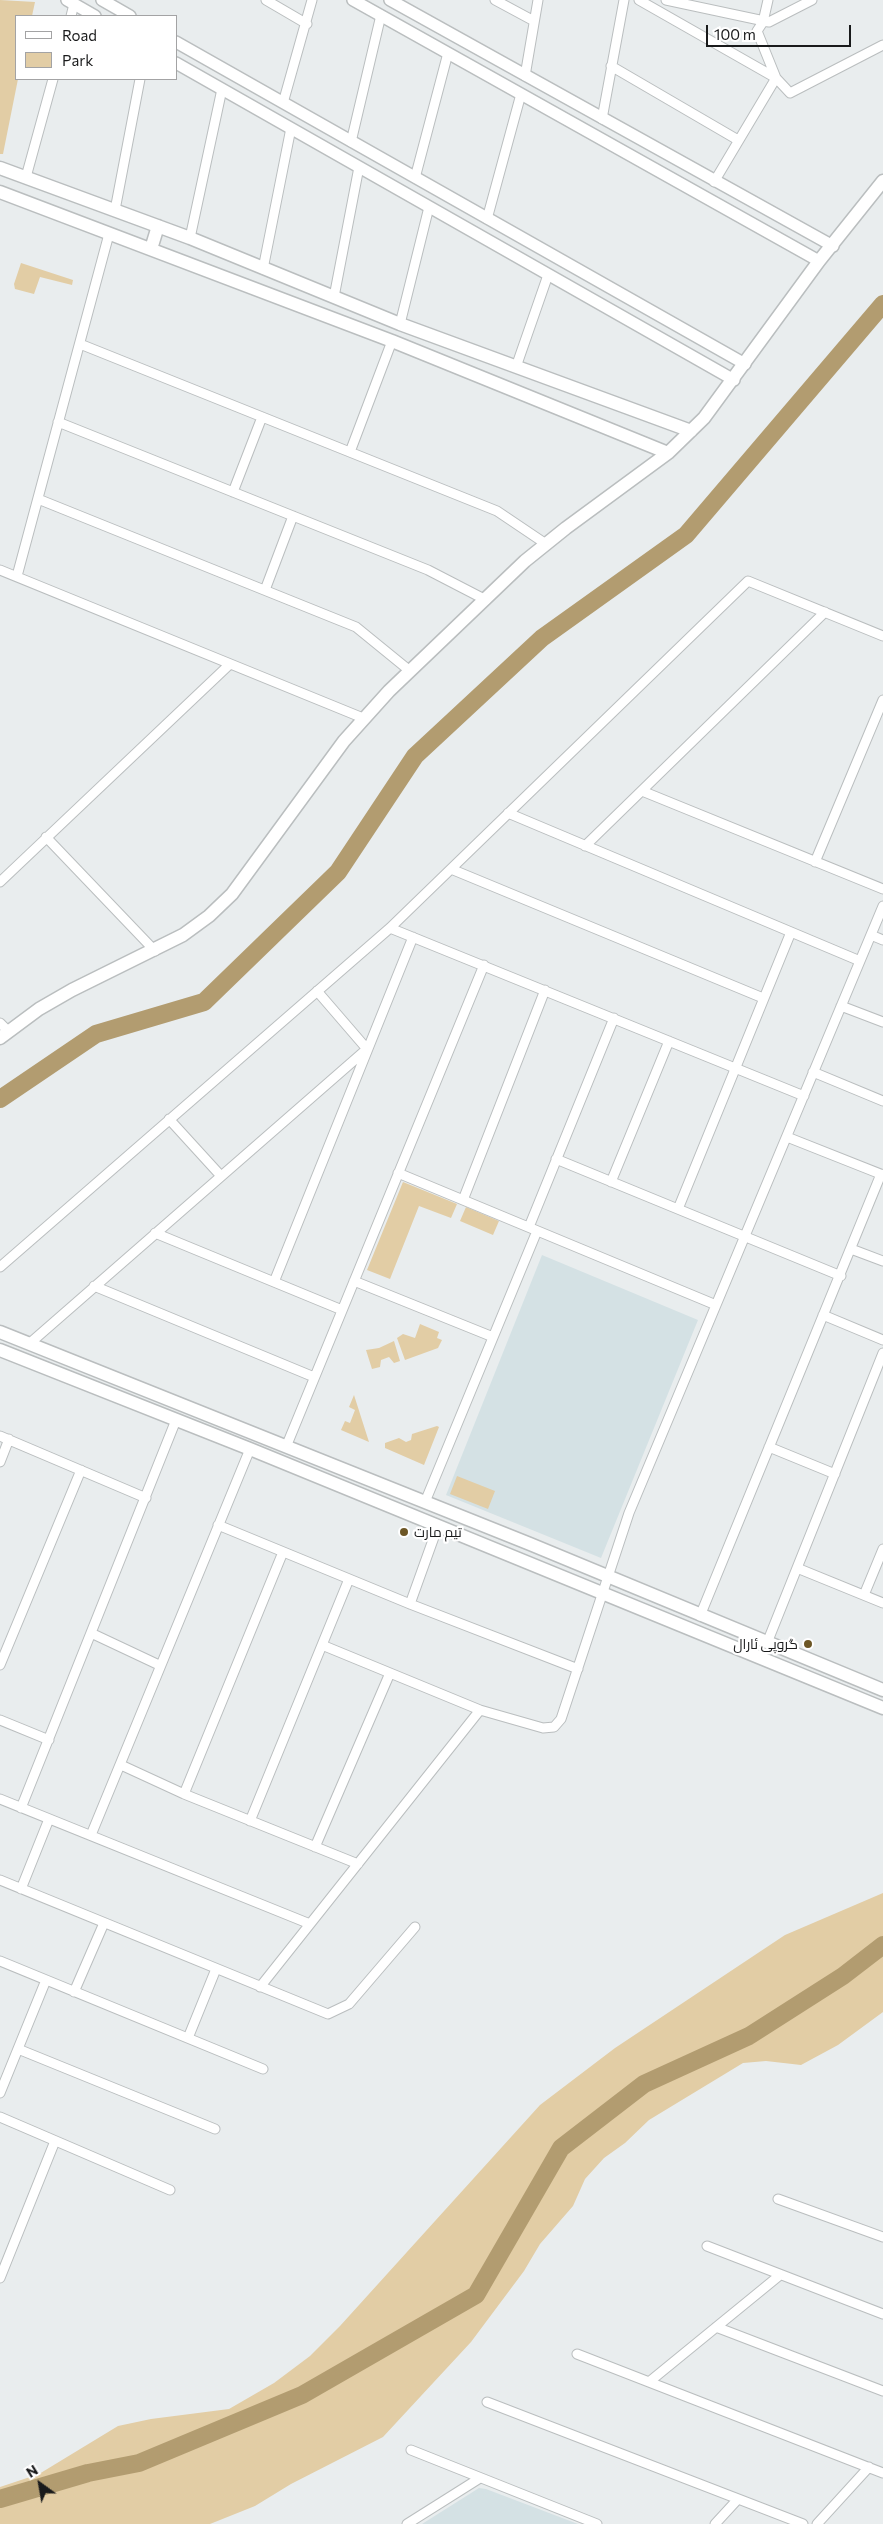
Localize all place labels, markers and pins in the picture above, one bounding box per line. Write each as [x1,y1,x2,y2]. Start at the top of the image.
place label: تیم مارت [414,1524,462,1540]
marker: تیم مارت [398,1526,410,1538]
place label: گروپی ئارال [733,1636,798,1652]
marker: گروپی ئارال [802,1638,814,1650]

